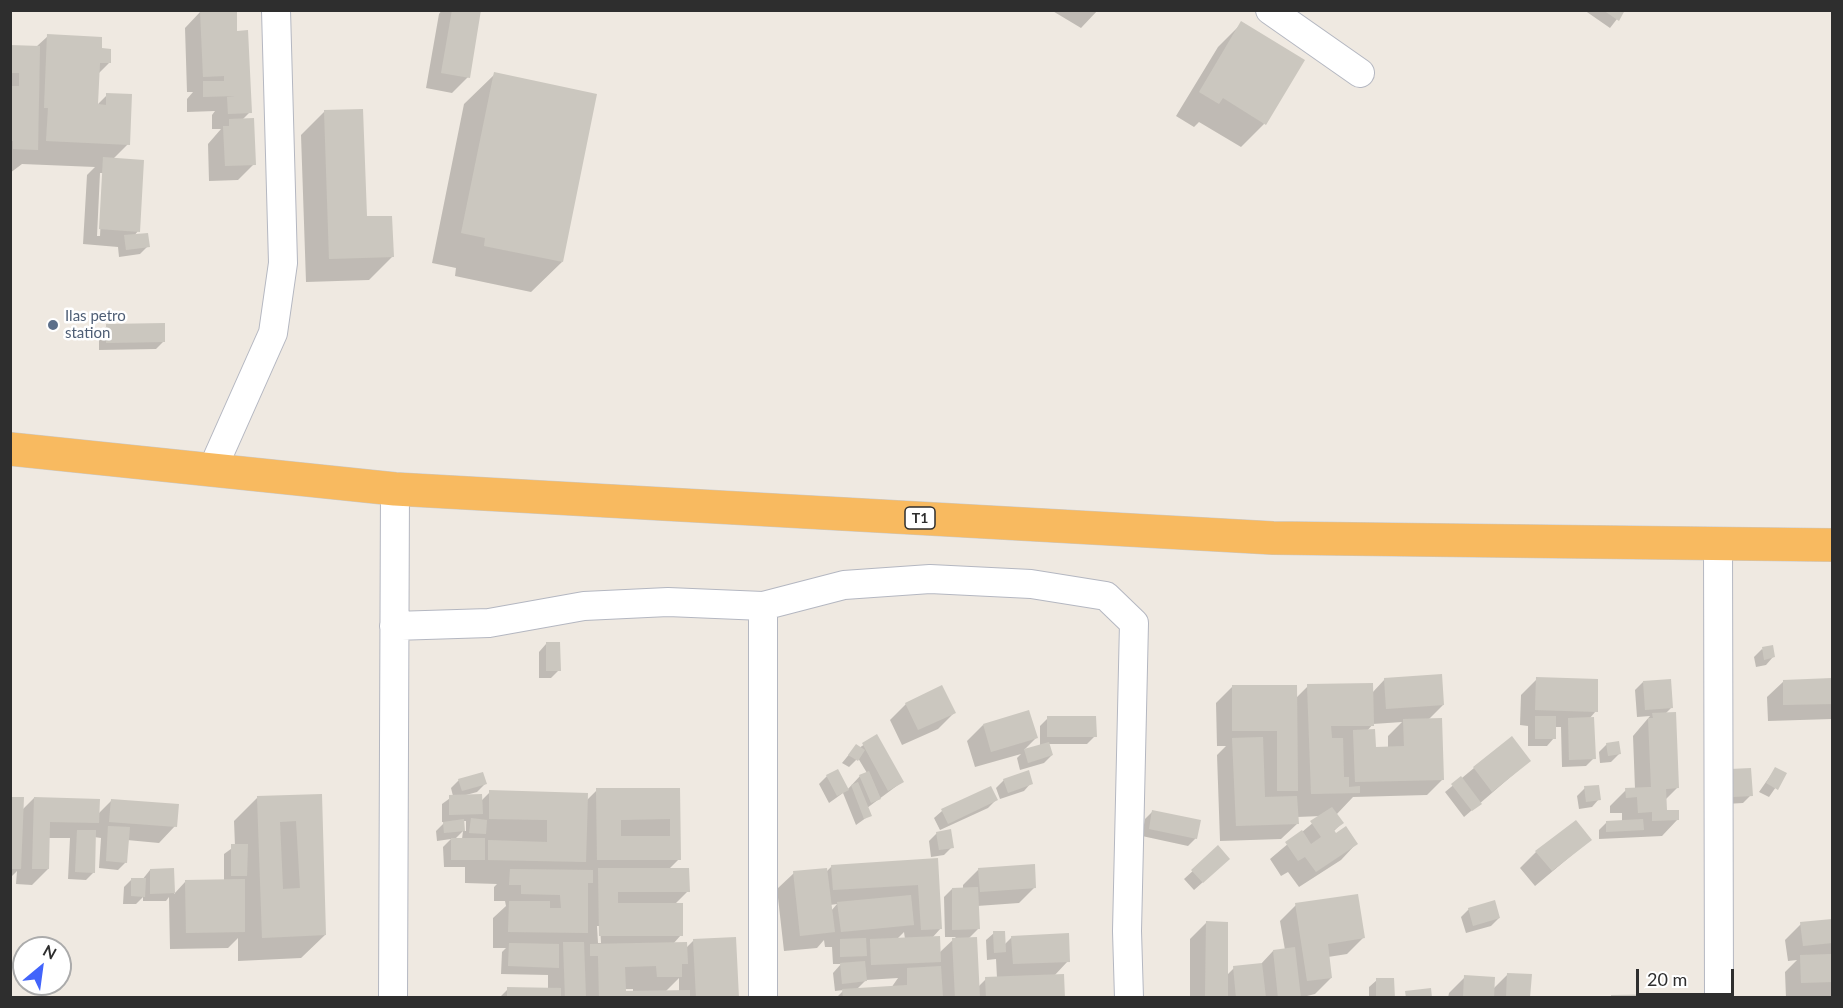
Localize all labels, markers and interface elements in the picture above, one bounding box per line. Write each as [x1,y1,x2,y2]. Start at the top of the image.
place label: Ilas petro station [65,307,126,342]
marker: Ilas petro station [46,318,60,332]
road number: T1 [905,507,935,529]
north arrow [12,936,72,996]
text: N [40,940,60,963]
scale bar [1639,957,1736,995]
text: 20 m [1647,968,1687,990]

